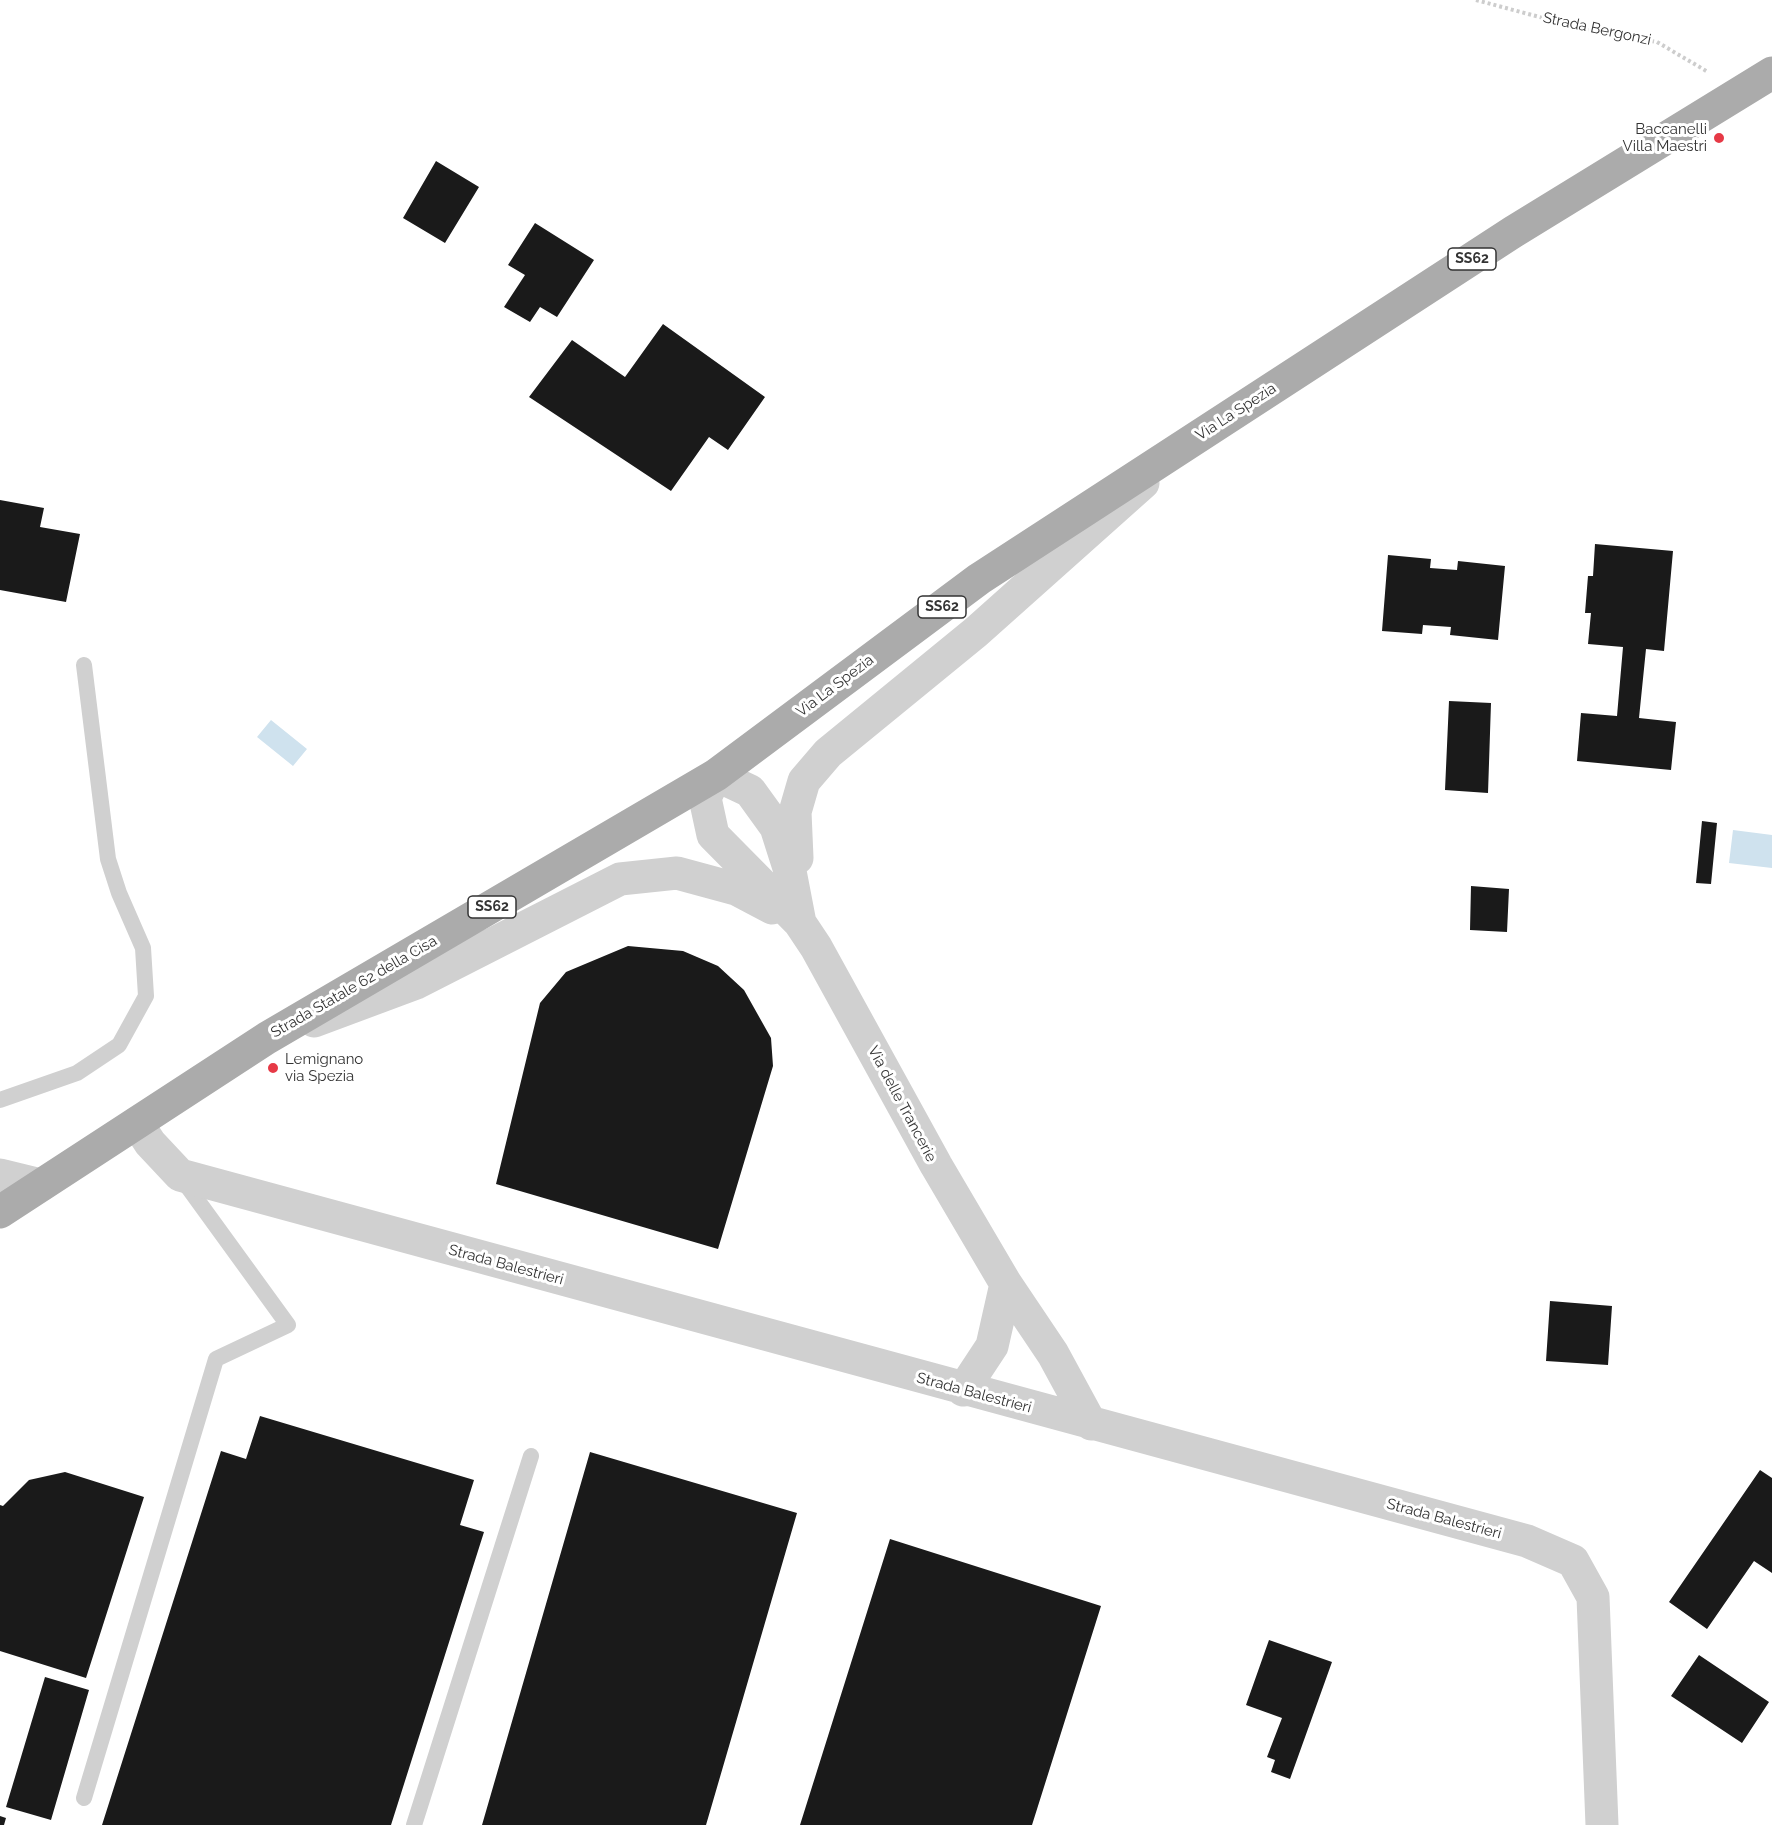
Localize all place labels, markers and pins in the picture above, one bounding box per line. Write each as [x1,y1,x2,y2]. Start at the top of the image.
place label: Baccanelli Villa Maestri [1623,120,1707,155]
marker: Baccanelli Villa Maestri [1712,131,1726,145]
place label: Lemignano via Spezia [285,1050,363,1085]
marker: Lemignano via Spezia [266,1061,280,1075]

